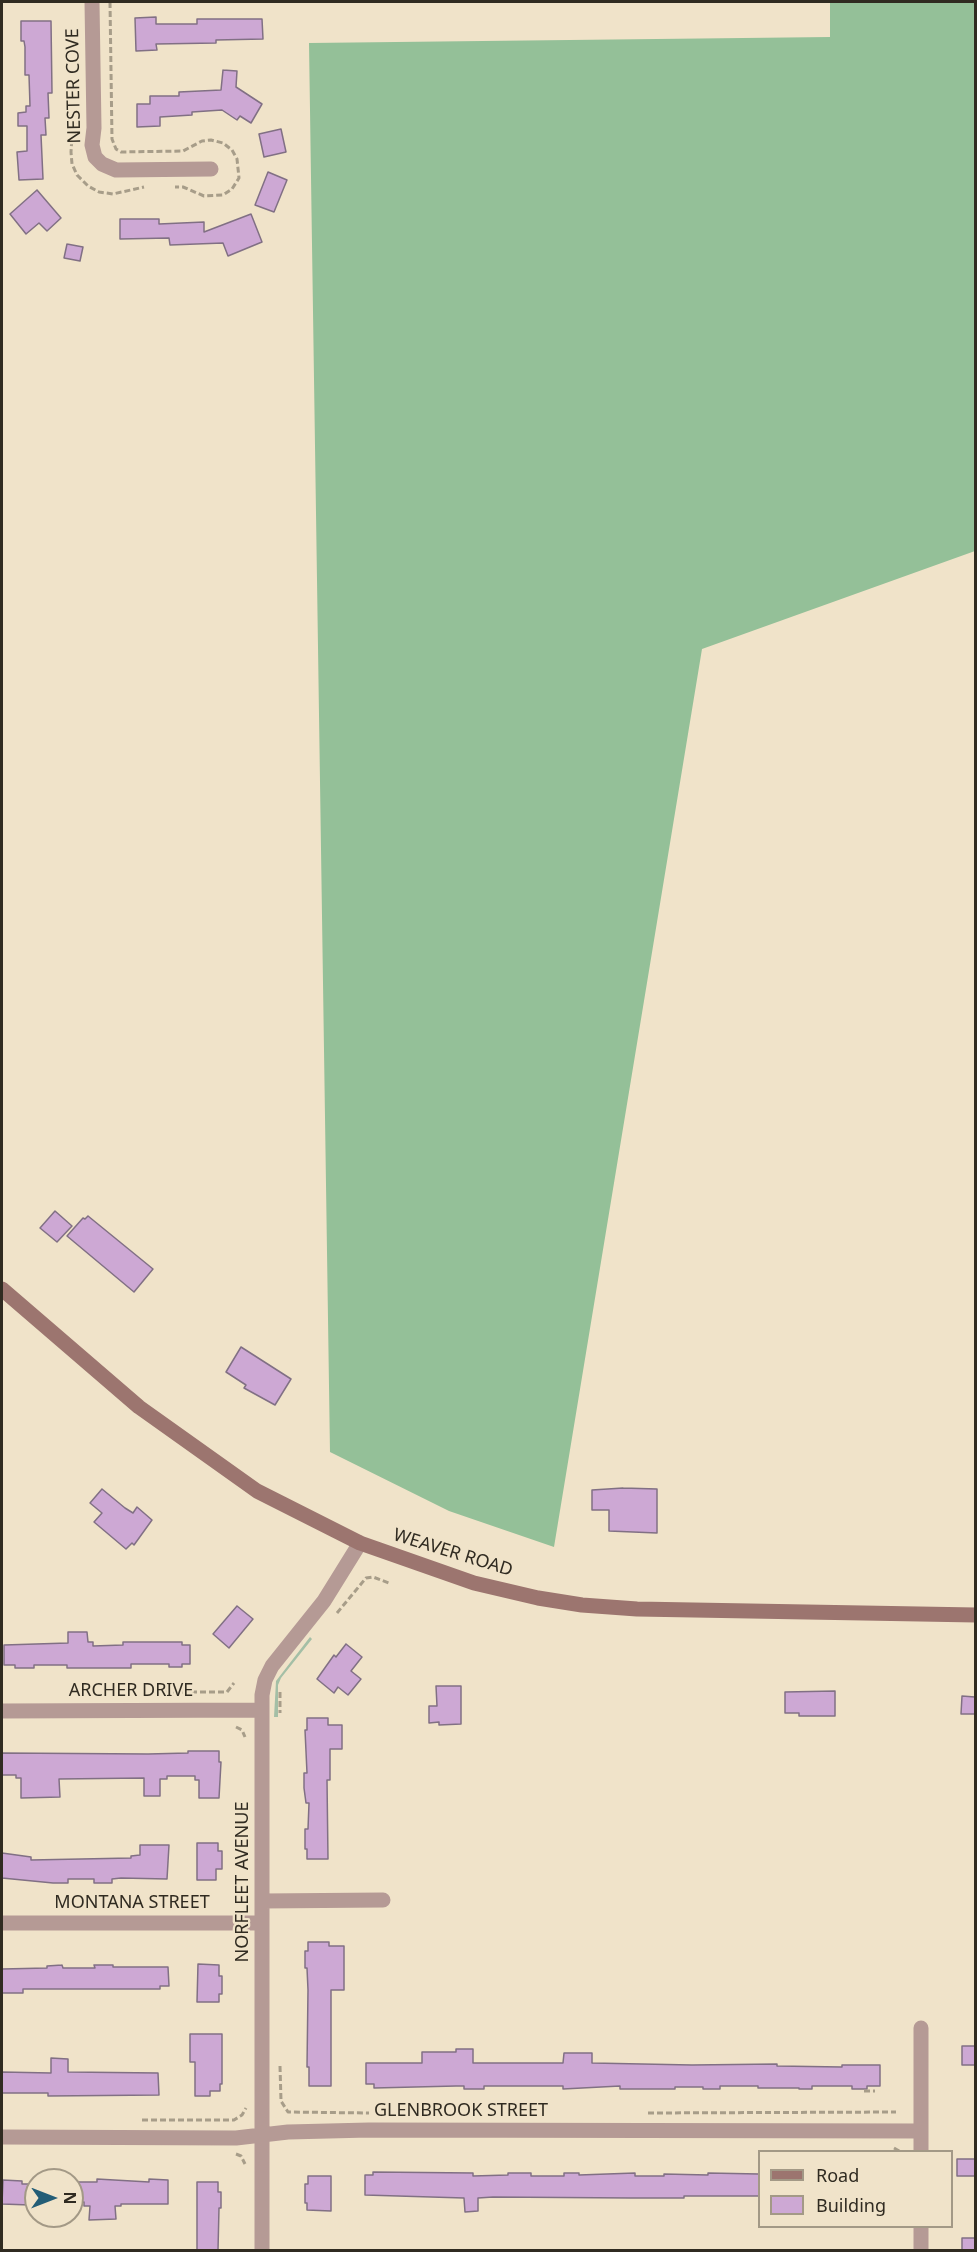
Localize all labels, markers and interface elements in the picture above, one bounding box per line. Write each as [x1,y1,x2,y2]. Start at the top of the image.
street label: NESTER COVE [62,28,86,144]
street label: WEAVER ROAD [391,1525,515,1581]
street label: ARCHER DRIVE [69,1680,193,1702]
street label: NORFLEET AVENUE [232,1802,254,1962]
street label: MONTANA STREET [54,1892,210,1914]
street label: GLENBROOK STREET [374,2100,548,2122]
legend [758,2150,953,2228]
text: Road [816,2163,859,2187]
north arrow [24,2168,84,2228]
text: N [59,2191,81,2205]
text: Building [816,2193,886,2217]

